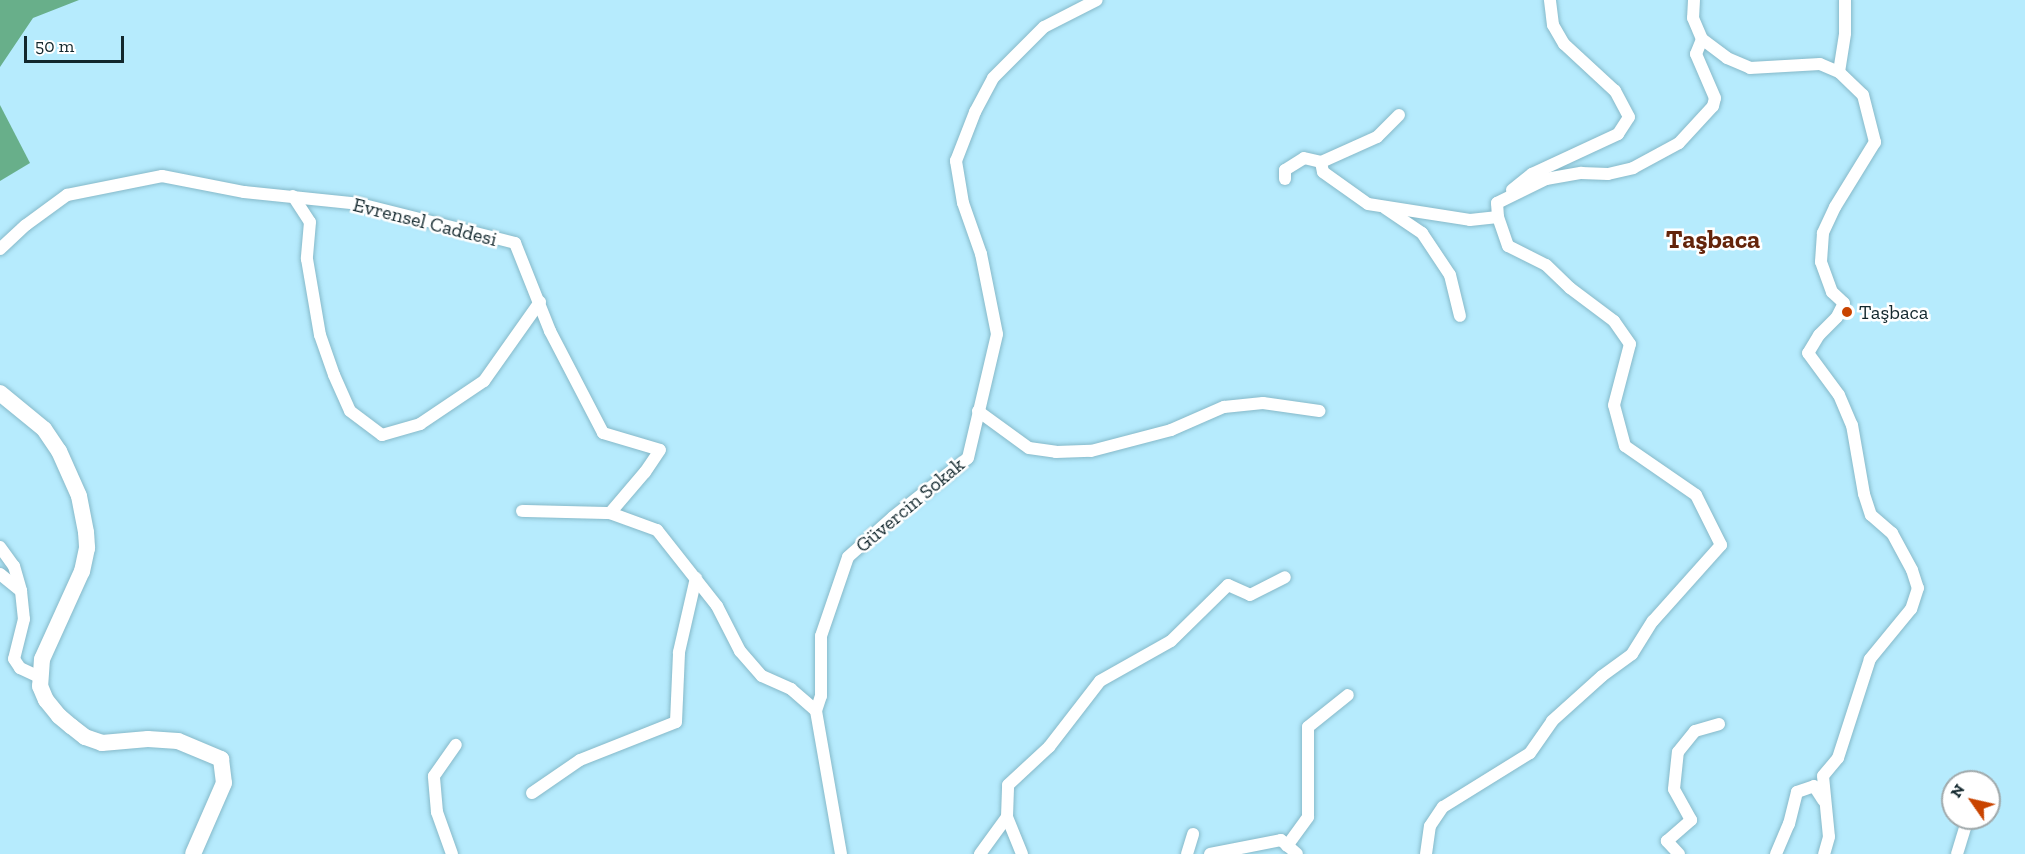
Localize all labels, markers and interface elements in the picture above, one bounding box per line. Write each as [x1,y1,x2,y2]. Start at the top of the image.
scale bar [27,24,128,62]
text: 50 m [35,35,74,57]
street label: Evrensel Caddesi [351,193,499,251]
district label: Taşbaca [1666,224,1760,256]
place label: Taşbaca [1859,300,1928,324]
marker: Taşbaca [1840,305,1854,319]
street label: Güvercin Sokak [851,453,969,557]
north arrow [1941,770,2001,830]
text: N [1946,780,1969,801]

